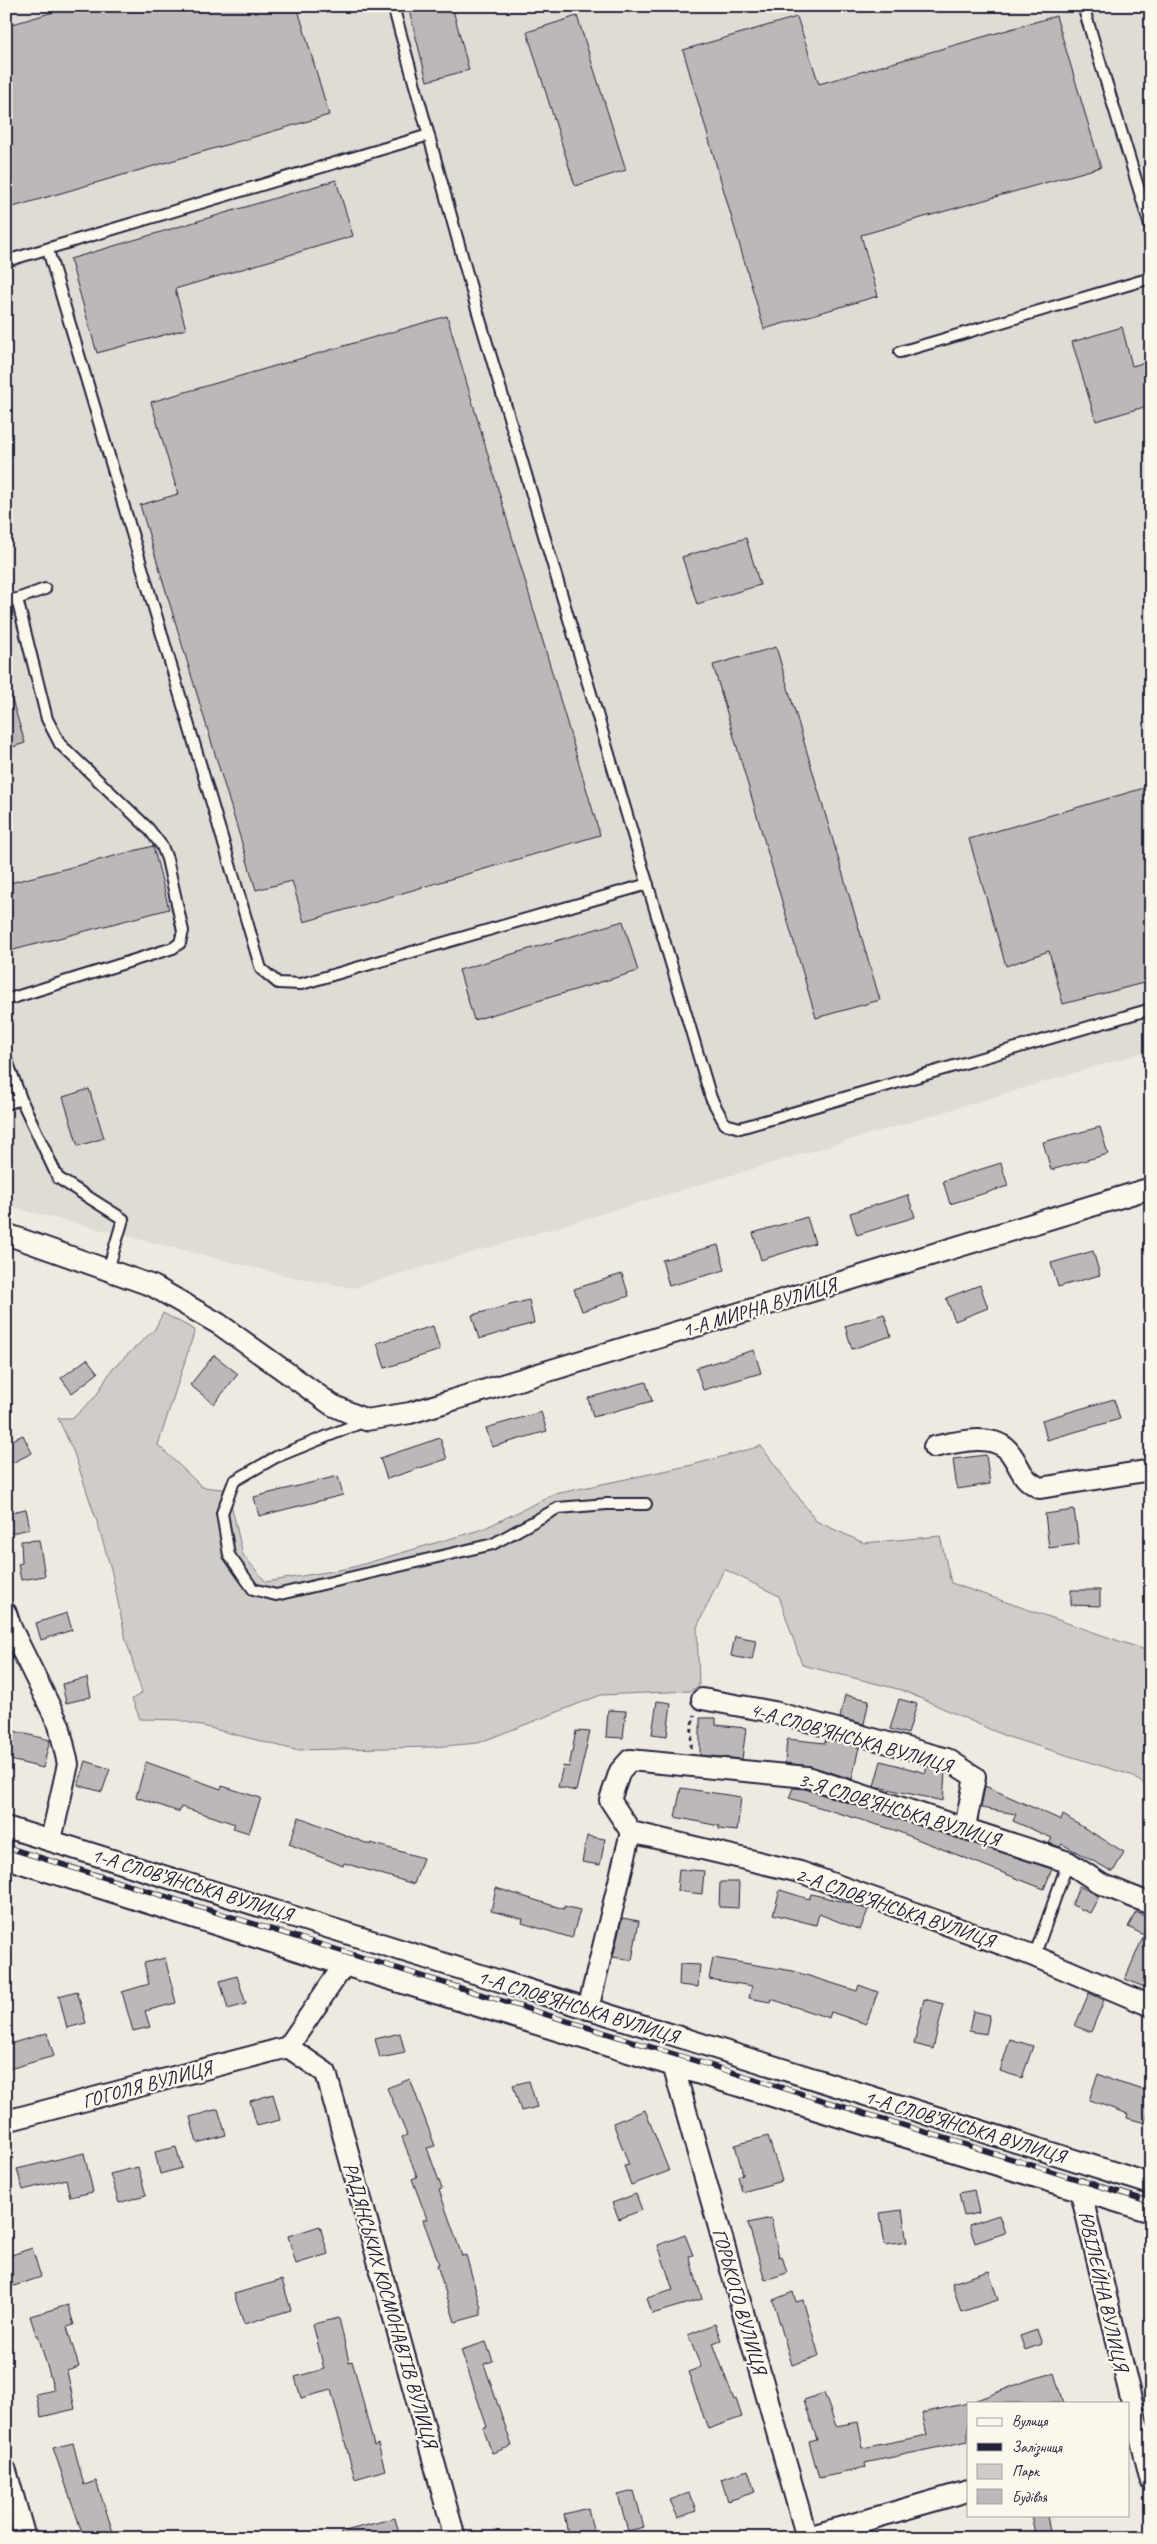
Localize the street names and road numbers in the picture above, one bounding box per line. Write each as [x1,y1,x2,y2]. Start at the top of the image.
street label: 1-А МИРНА ВУЛИЦЯ [679,1271,843,1343]
street label: 4-А СЛОВ’ЯНСЬКА ВУЛИЦЯ [747,1697,957,1779]
street label: 3-Я СЛОВ’ЯНСЬКА ВУЛИЦЯ [795,1767,1005,1853]
street label: 1-А СЛОВ’ЯНСЬКА ВУЛИЦЯ [89,1842,298,1928]
street label: 2-А СЛОВ’ЯНСЬКА ВУЛИЦЯ [792,1862,1000,1954]
street label: 1-А СЛОВ’ЯНСЬКА ВУЛИЦЯ [475,1964,684,2050]
street label: ГОГОЛЯ ВУЛИЦЯ [80,2054,218,2114]
street label: 1-А СЛОВ’ЯНСЬКА ВУЛИЦЯ [862,2084,1071,2170]
street label: РАДЯНСЬКИХ КОСМОНАВТІВ ВУЛИЦЯ [338,2160,444,2454]
street label: ЮВІЛЕЙНА ВУЛИЦЯ [1073,2209,1135,2376]
street label: ГОРЬКОГО ВУЛИЦЯ [707,2226,773,2380]

